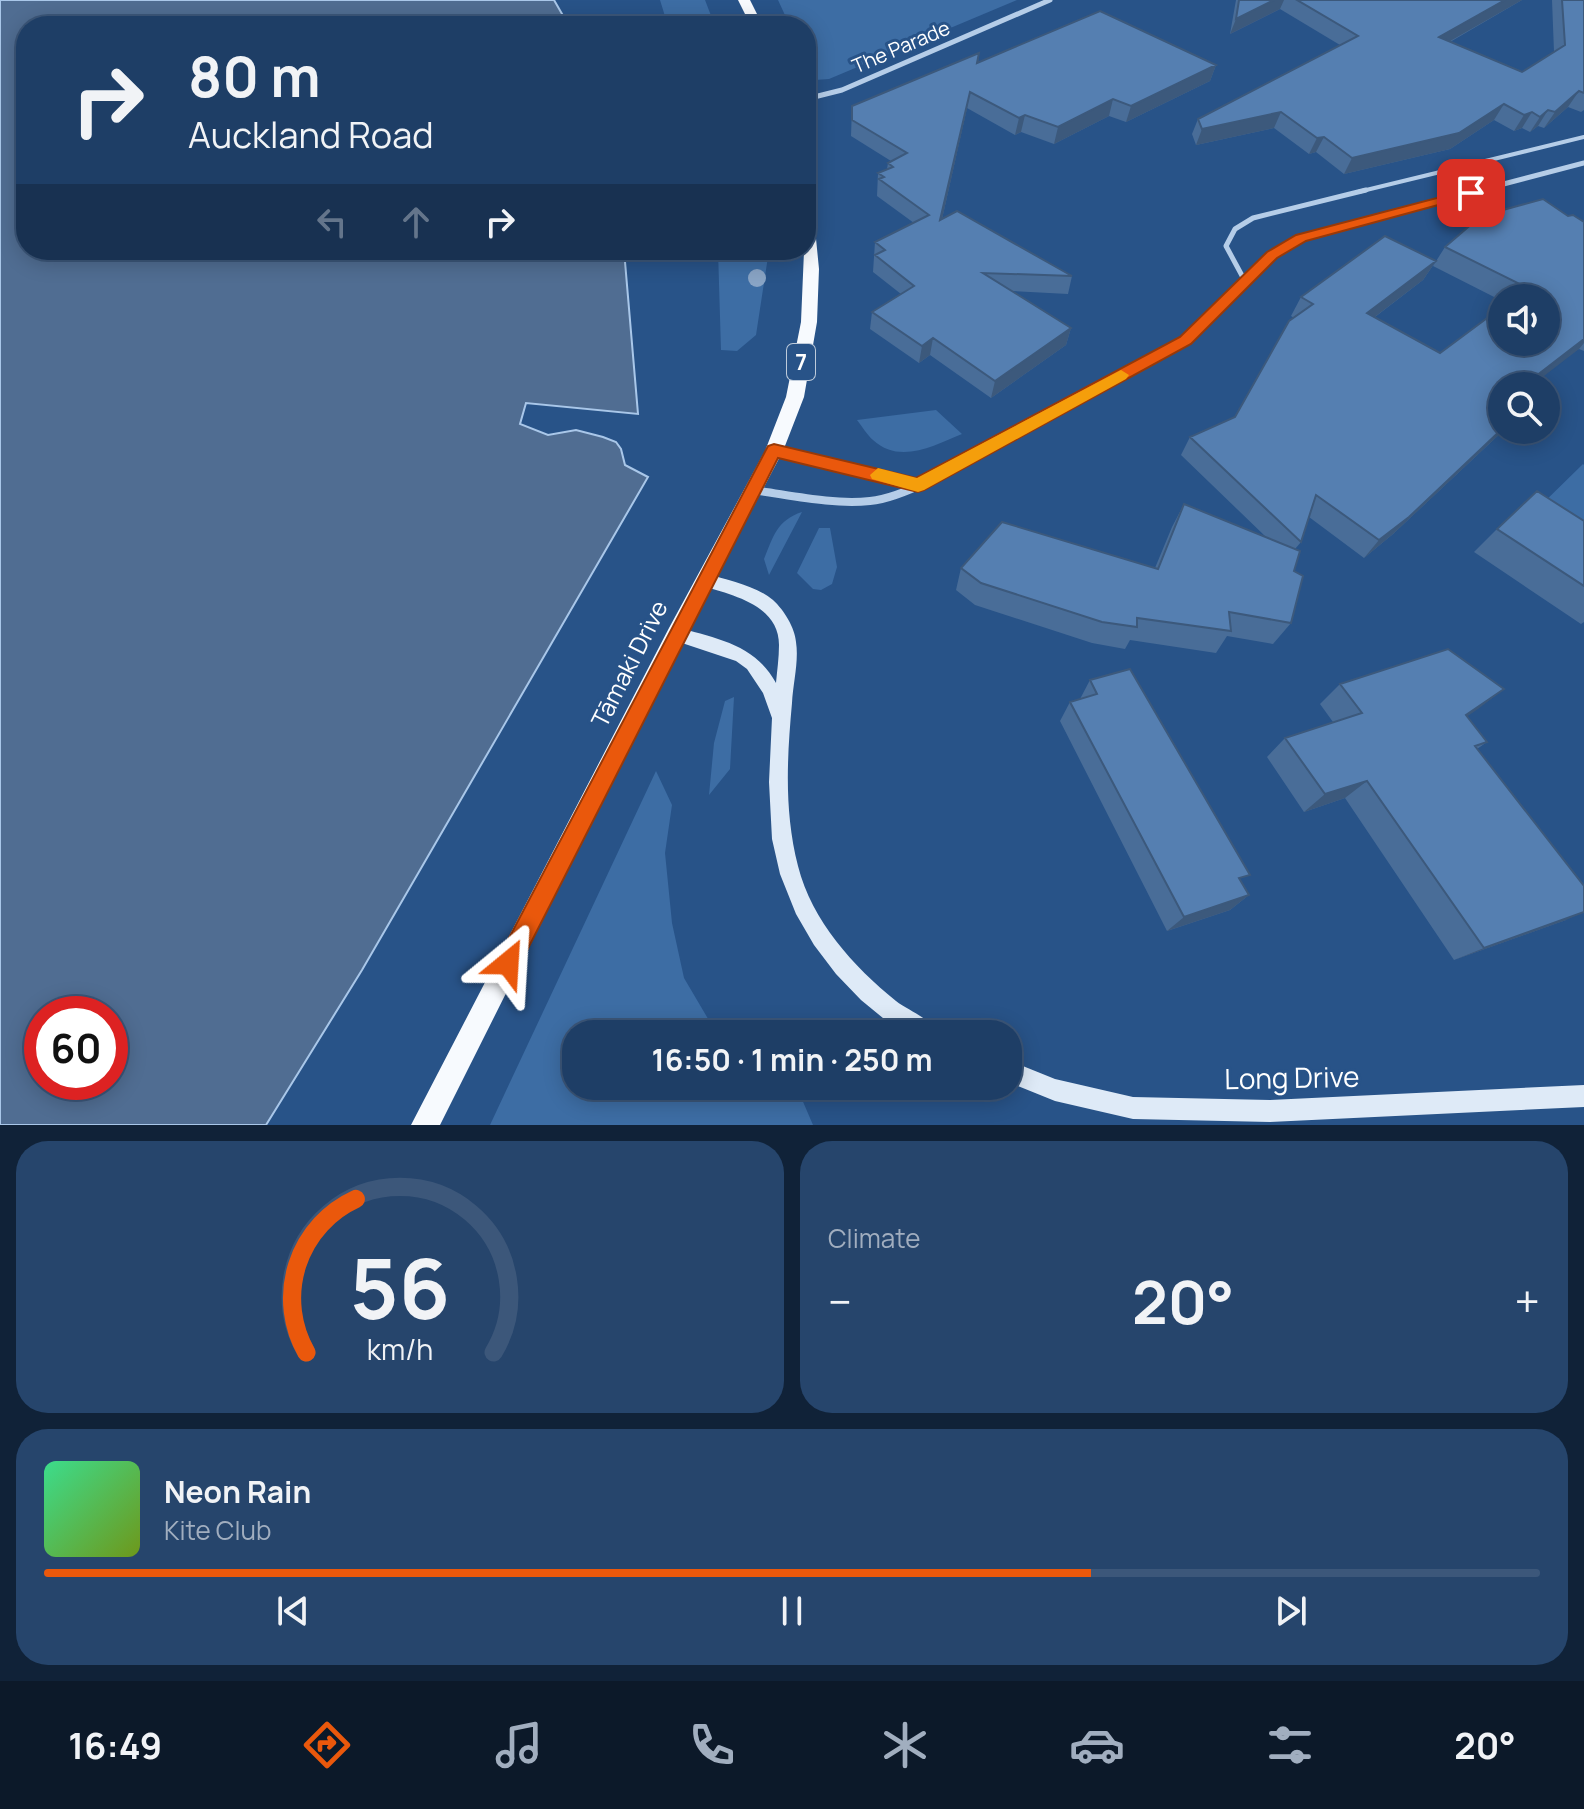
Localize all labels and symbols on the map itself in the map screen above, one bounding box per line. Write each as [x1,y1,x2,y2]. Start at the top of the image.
street label: The Parade [848,14,954,79]
pin [1437,159,1505,227]
road number: 7 [787,344,815,380]
street label: Tāmaki Drive [583,594,675,732]
position arrow [466,921,550,1005]
speed limit sign: 60 [24,996,128,1100]
street label: Long Drive [1224,1057,1360,1097]

